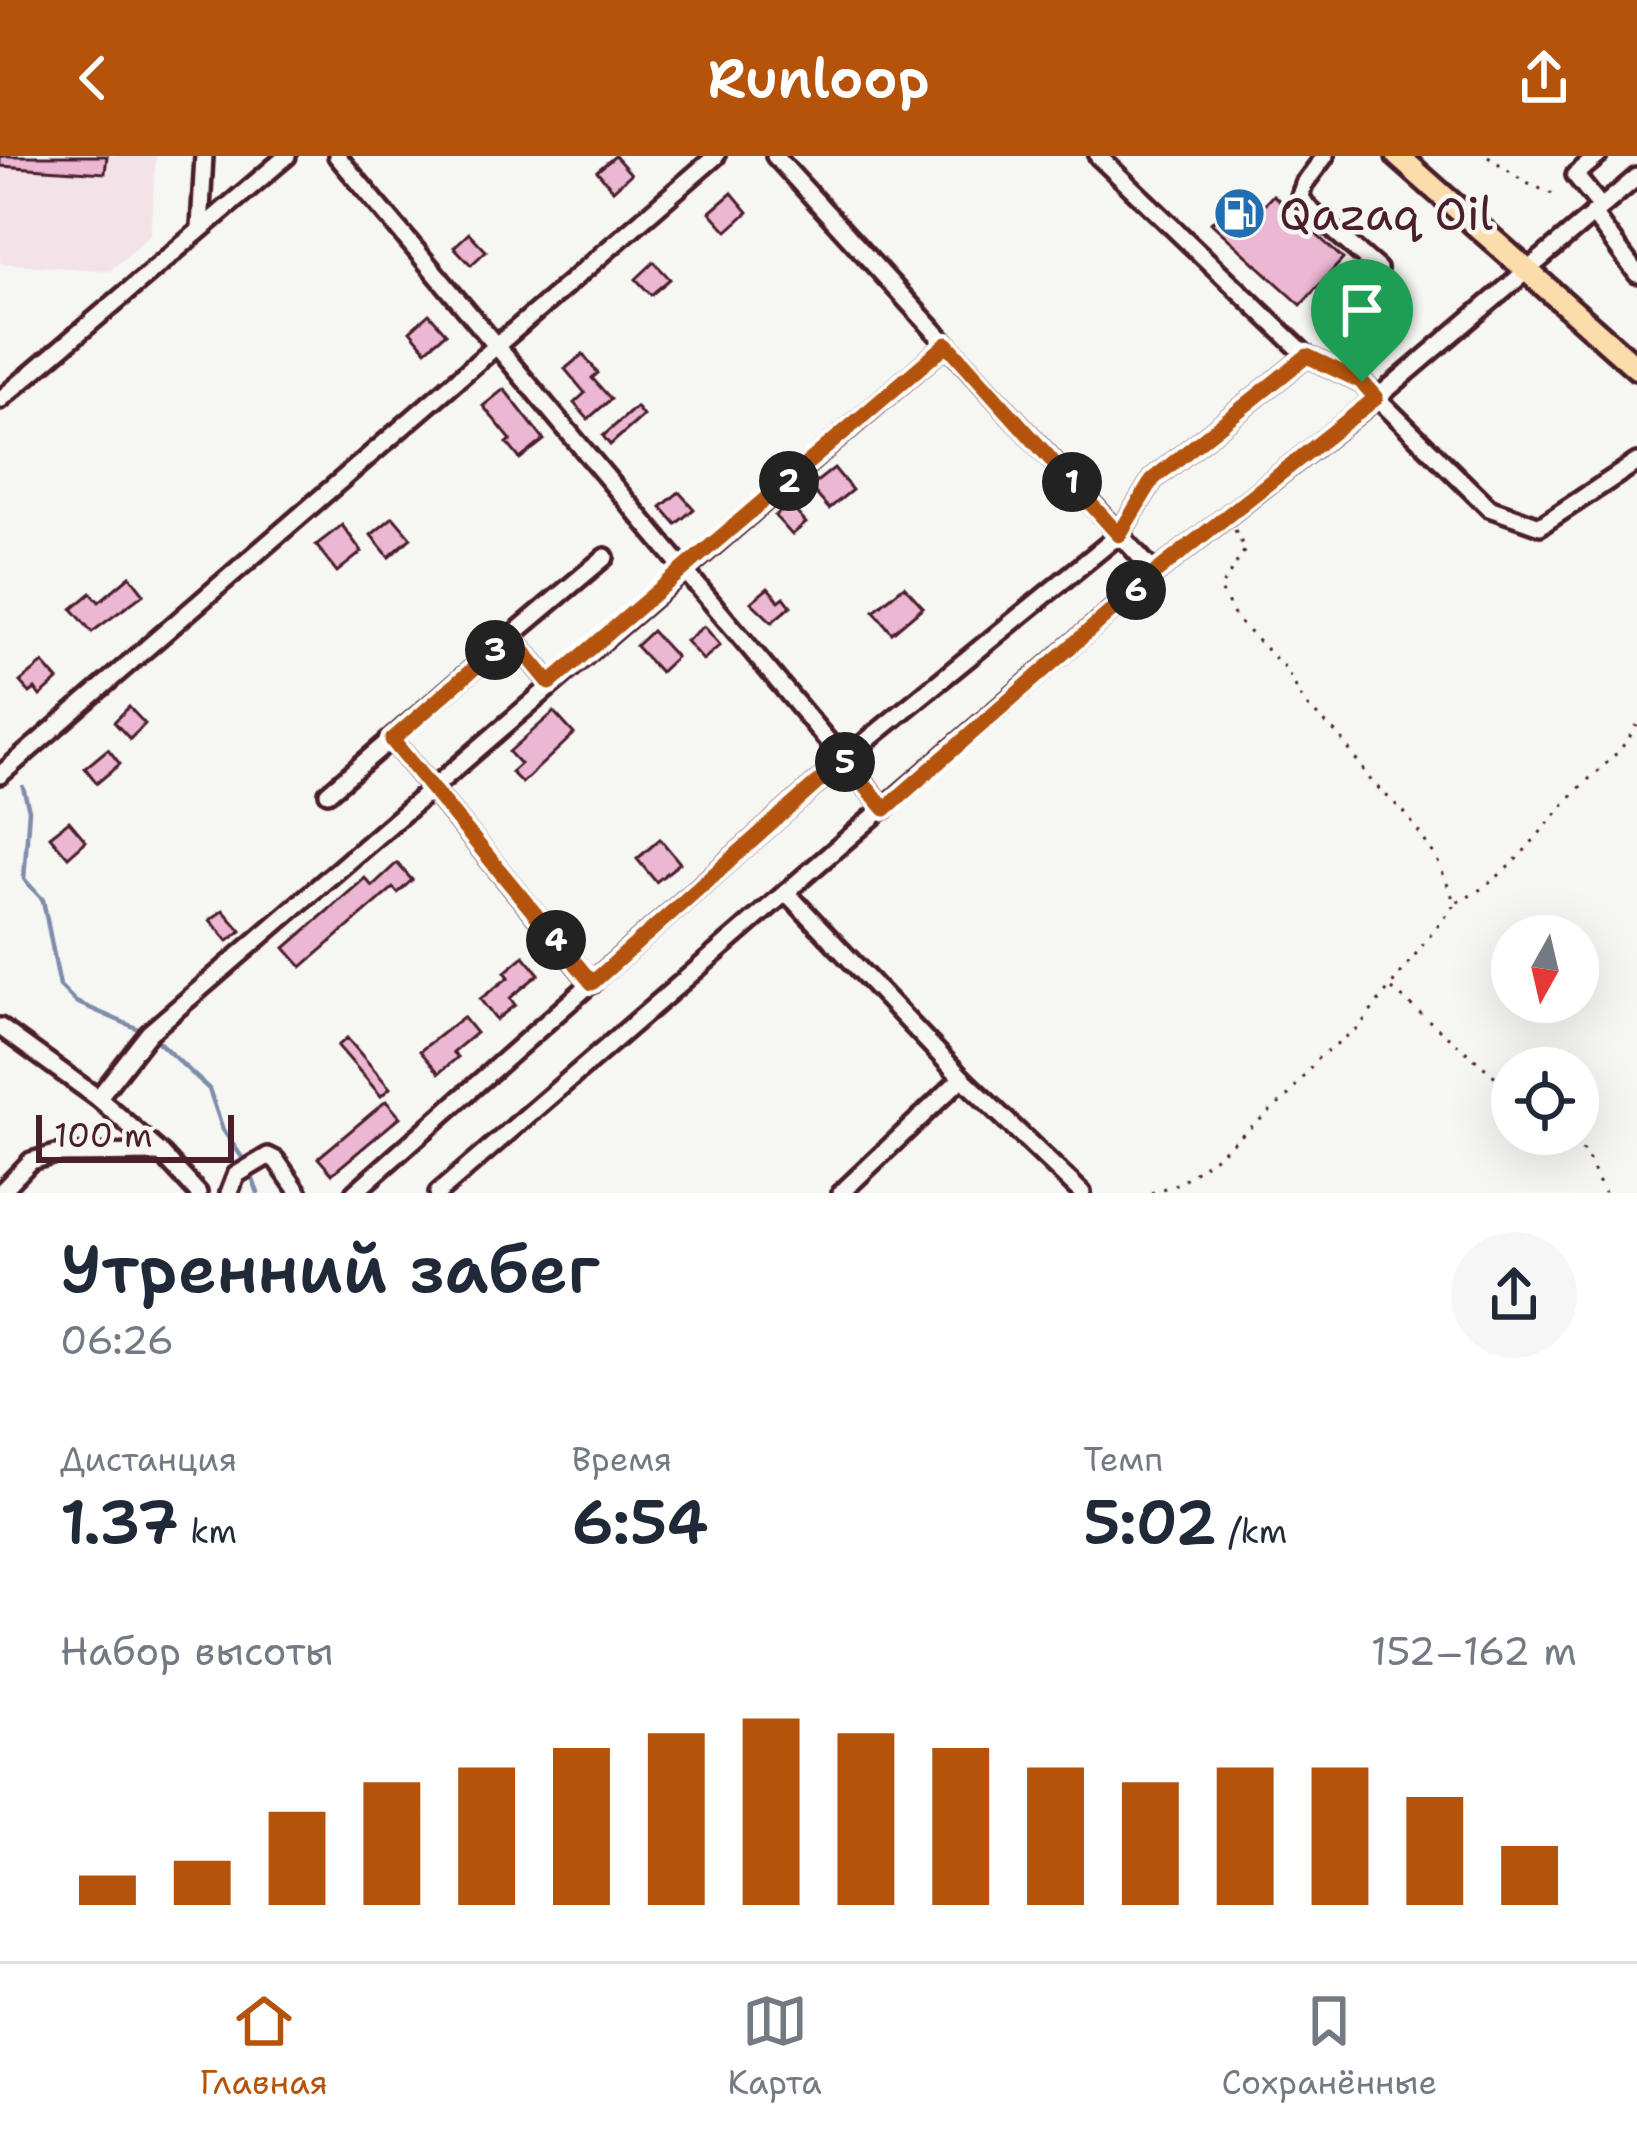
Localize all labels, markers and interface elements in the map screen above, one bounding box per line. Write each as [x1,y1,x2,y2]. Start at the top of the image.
text: Runloop [707,42,930,114]
icon: back [60,45,126,111]
icon: share [1511,45,1577,111]
place label: Qazaq Oil [1279,184,1493,244]
fuel station icon: Qazaq Oil [1212,186,1268,242]
pin [1311,259,1413,382]
icon: arrive [1329,277,1395,343]
pin: 2 [759,451,819,511]
pin: 1 [1042,452,1102,512]
text: 2 [777,458,801,503]
text: 1 [1064,459,1080,504]
pin: 6 [1106,560,1166,620]
text: 6 [1124,567,1148,612]
pin: 3 [465,620,525,680]
text: 3 [483,627,507,672]
pin: 5 [815,732,875,792]
text: 5 [835,739,855,784]
pin: 4 [526,910,586,970]
north arrow [1491,915,1599,1023]
map controls [1491,915,1599,1155]
text: 4 [544,917,568,962]
button: locate [1491,1047,1599,1155]
scale bar [36,1109,234,1162]
text: 100 m [54,1113,153,1158]
text: Утренний забег [60,1225,600,1313]
button: share [1451,1232,1577,1358]
text: 06:26 [60,1314,174,1366]
text: Дистанция [60,1437,237,1482]
text: Время [572,1437,672,1482]
text: Темп [1083,1437,1163,1482]
text: 1.37 [60,1482,179,1562]
text: 6:54 [572,1482,709,1562]
text: 5:02 [1083,1482,1217,1562]
text: km [179,1509,237,1554]
text: /km [1217,1509,1287,1554]
text: Набор высоты [60,1625,334,1677]
text: 152–162 m [1371,1625,1577,1677]
tab: Главная [200,1988,328,2105]
tab: Карта [727,1988,822,2105]
tab: Сохранённые [1222,1988,1437,2105]

